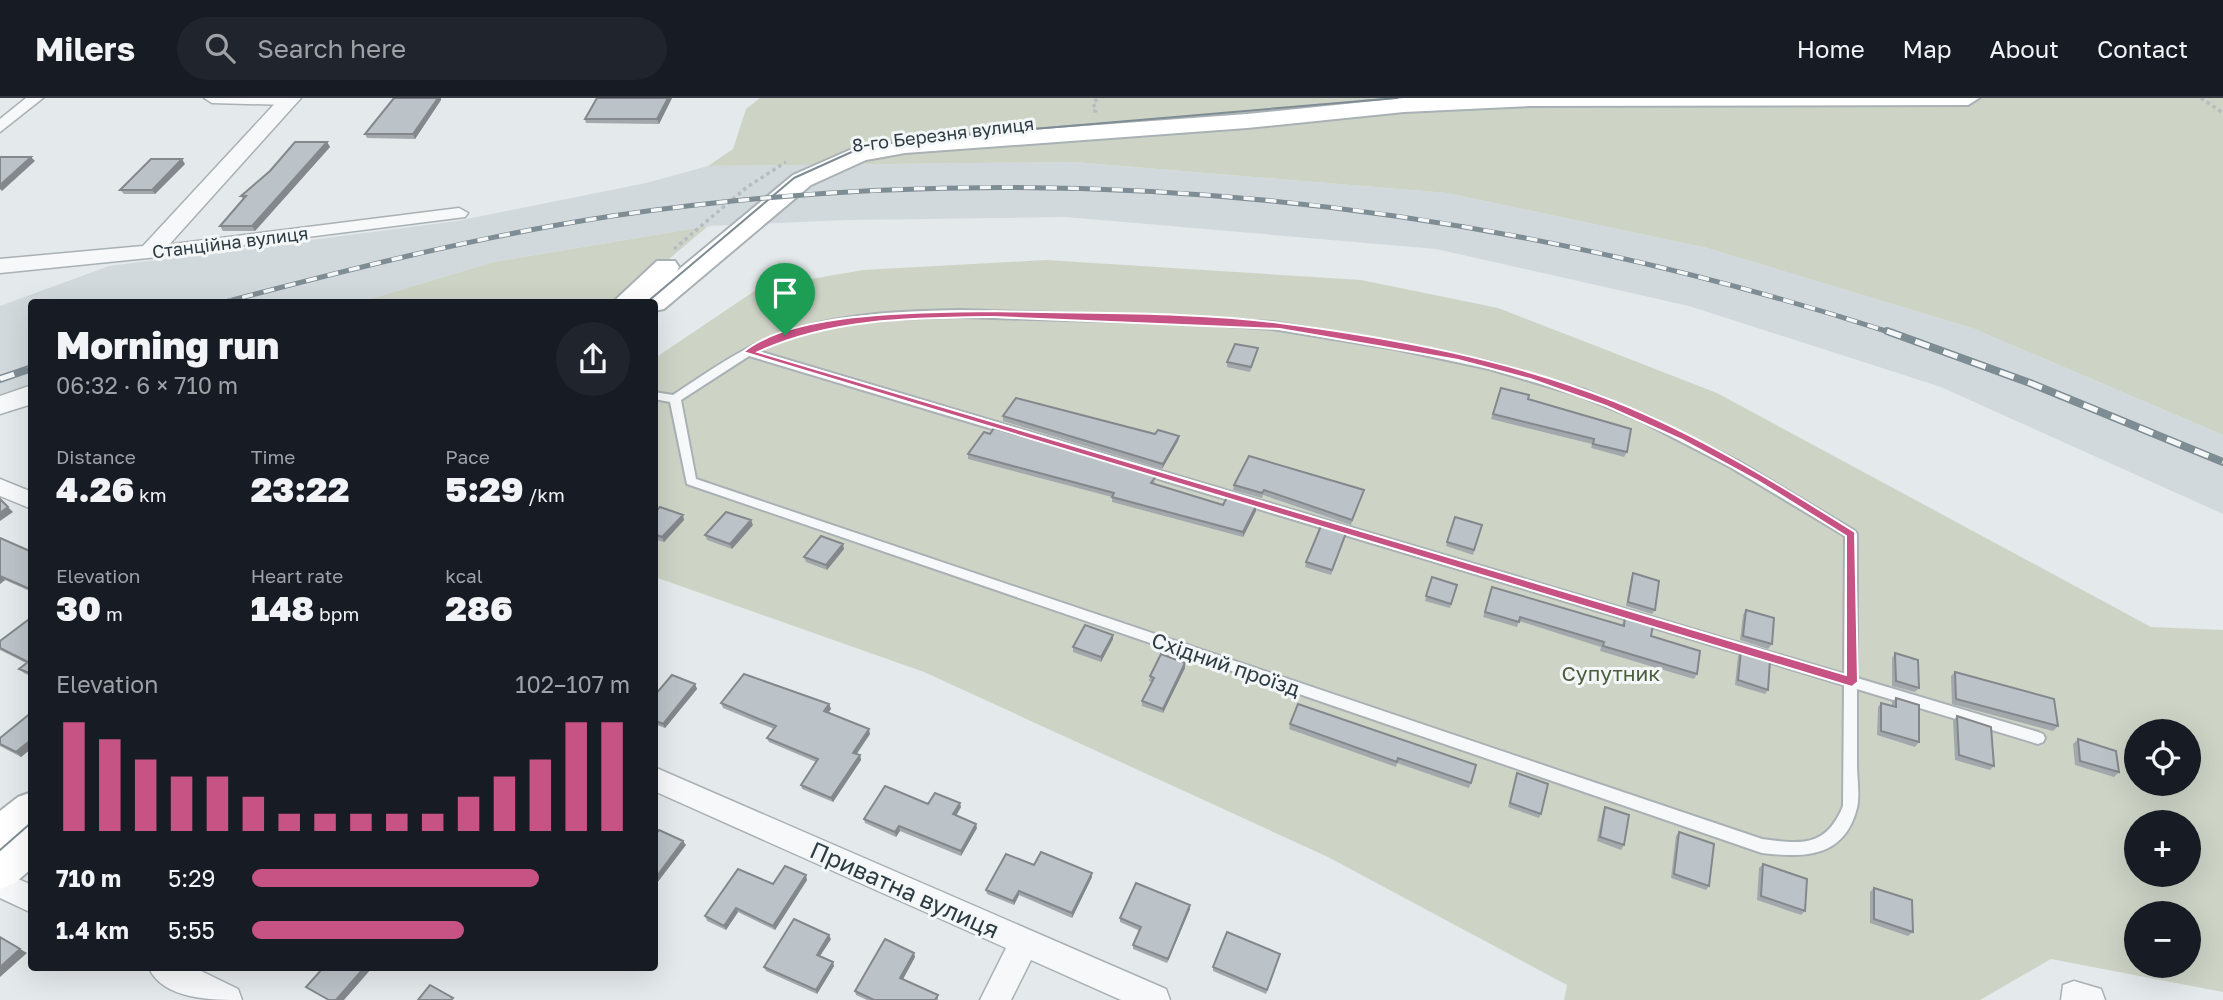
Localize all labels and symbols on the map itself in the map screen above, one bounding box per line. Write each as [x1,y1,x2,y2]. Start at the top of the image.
street label: 8-го Березня вулиця [851,112,1035,156]
street label: Станційна вулиця [151,222,309,262]
pin [755,263,815,335]
street label: Східний проїзд [1148,626,1304,702]
park label: Супутник [1562,660,1660,686]
street label: Приватна вулиця [806,834,1004,944]

